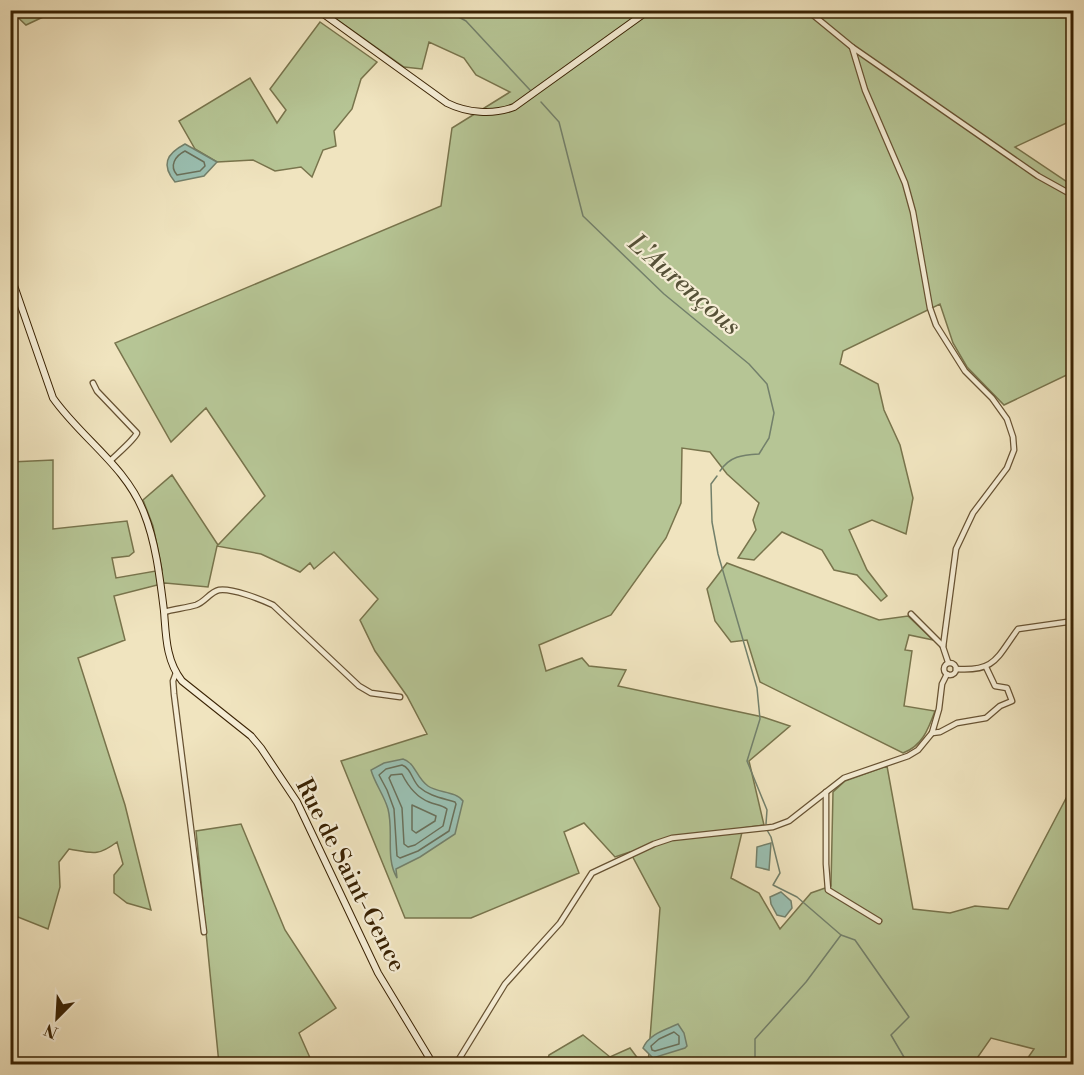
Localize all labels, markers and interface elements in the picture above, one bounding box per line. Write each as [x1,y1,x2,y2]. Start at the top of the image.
water label: L'Aurençous [621,227,747,342]
street label: Rue de Saint-Gence [288,774,412,977]
north arrow [27,988,87,1048]
text: N [41,1019,61,1042]

